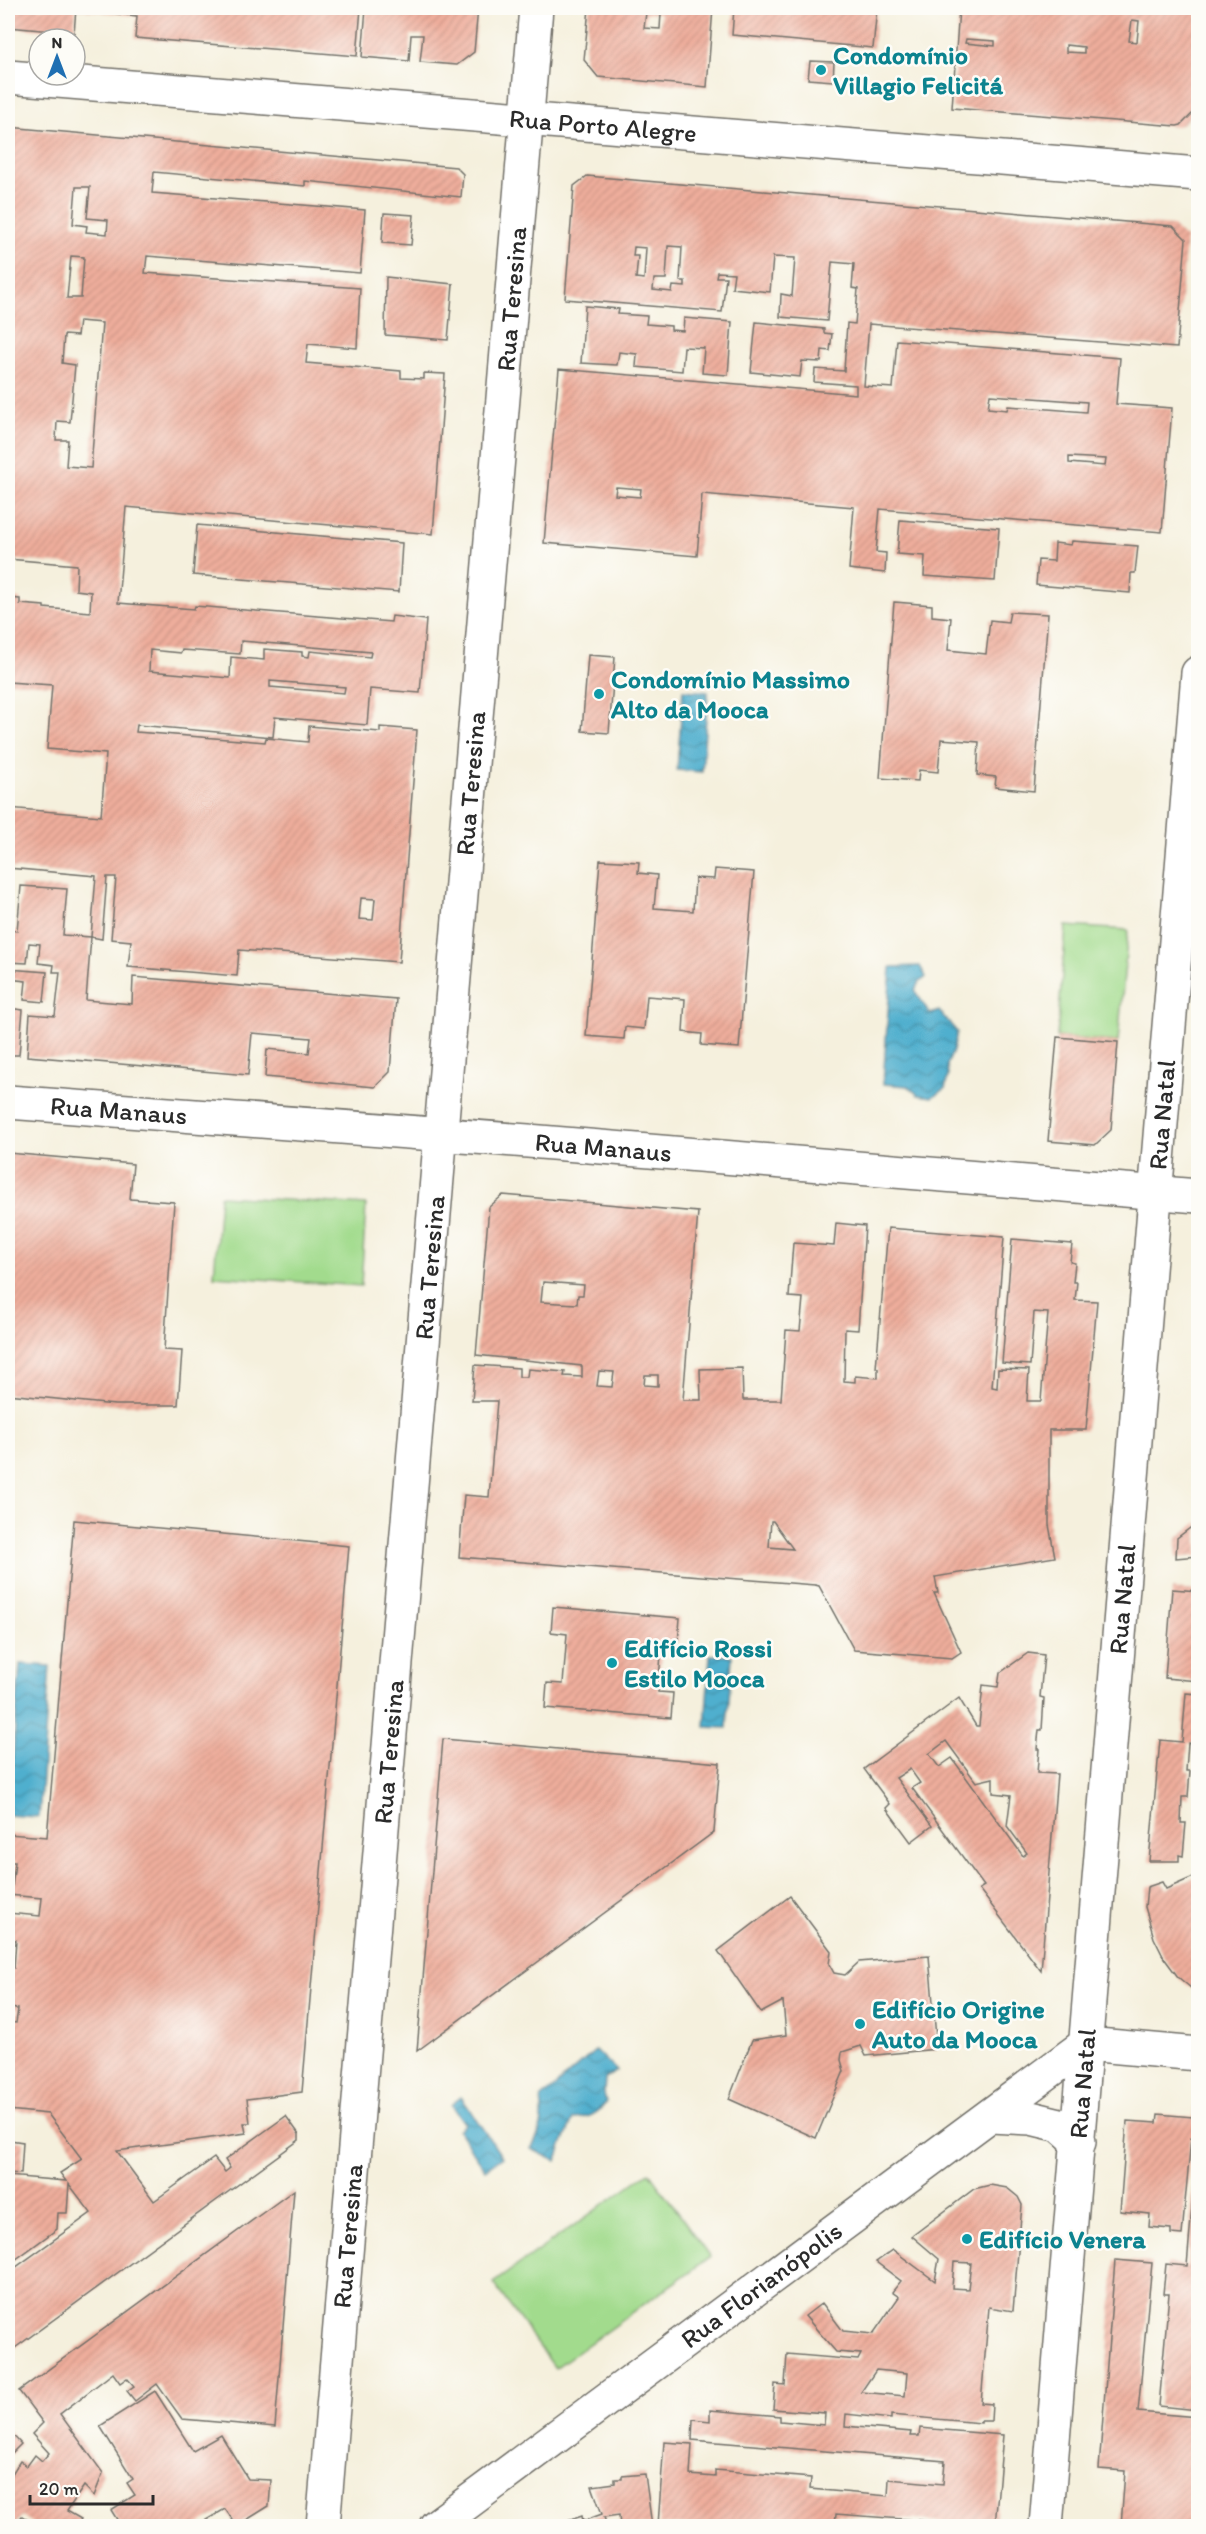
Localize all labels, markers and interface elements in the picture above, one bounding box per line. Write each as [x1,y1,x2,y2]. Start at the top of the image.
north arrow [27,27,87,87]
text: N [52,33,62,52]
place label: Condomínio Villagio Felicitá [833,39,1003,101]
marker: Condomínio Villagio Felicitá [814,63,828,77]
street label: Rua Porto Alegre [508,102,698,149]
street label: Rua Teresina [489,225,533,373]
place label: Condomínio Massimo Alto da Mooca [610,663,850,725]
marker: Condomínio Massimo Alto da Mooca [592,687,606,701]
street label: Rua Teresina [448,709,493,857]
street label: Rua Natal [1141,1058,1182,1171]
street label: Rua Manaus [49,1089,188,1131]
street label: Rua Manaus [534,1126,673,1169]
street label: Rua Teresina [407,1193,452,1341]
street label: Rua Natal [1102,1543,1142,1655]
place label: Edifício Rossi Estilo Mooca [624,1632,772,1694]
marker: Edifício Rossi Estilo Mooca [605,1656,619,1670]
street label: Rua Teresina [366,1678,411,1825]
place label: Edifício Origine Auto da Mooca [871,1993,1045,2055]
marker: Edifício Origine Auto da Mooca [853,2017,867,2031]
street label: Rua Natal [1062,2027,1103,2140]
street label: Rua Teresina [325,2162,370,2310]
street label: Rua Florianópolis [674,2214,848,2355]
place label: Edifício Venera [979,2223,1146,2255]
marker: Edifício Venera [960,2232,974,2246]
scale bar [30,2468,153,2506]
text: 20 m [39,2478,79,2500]

